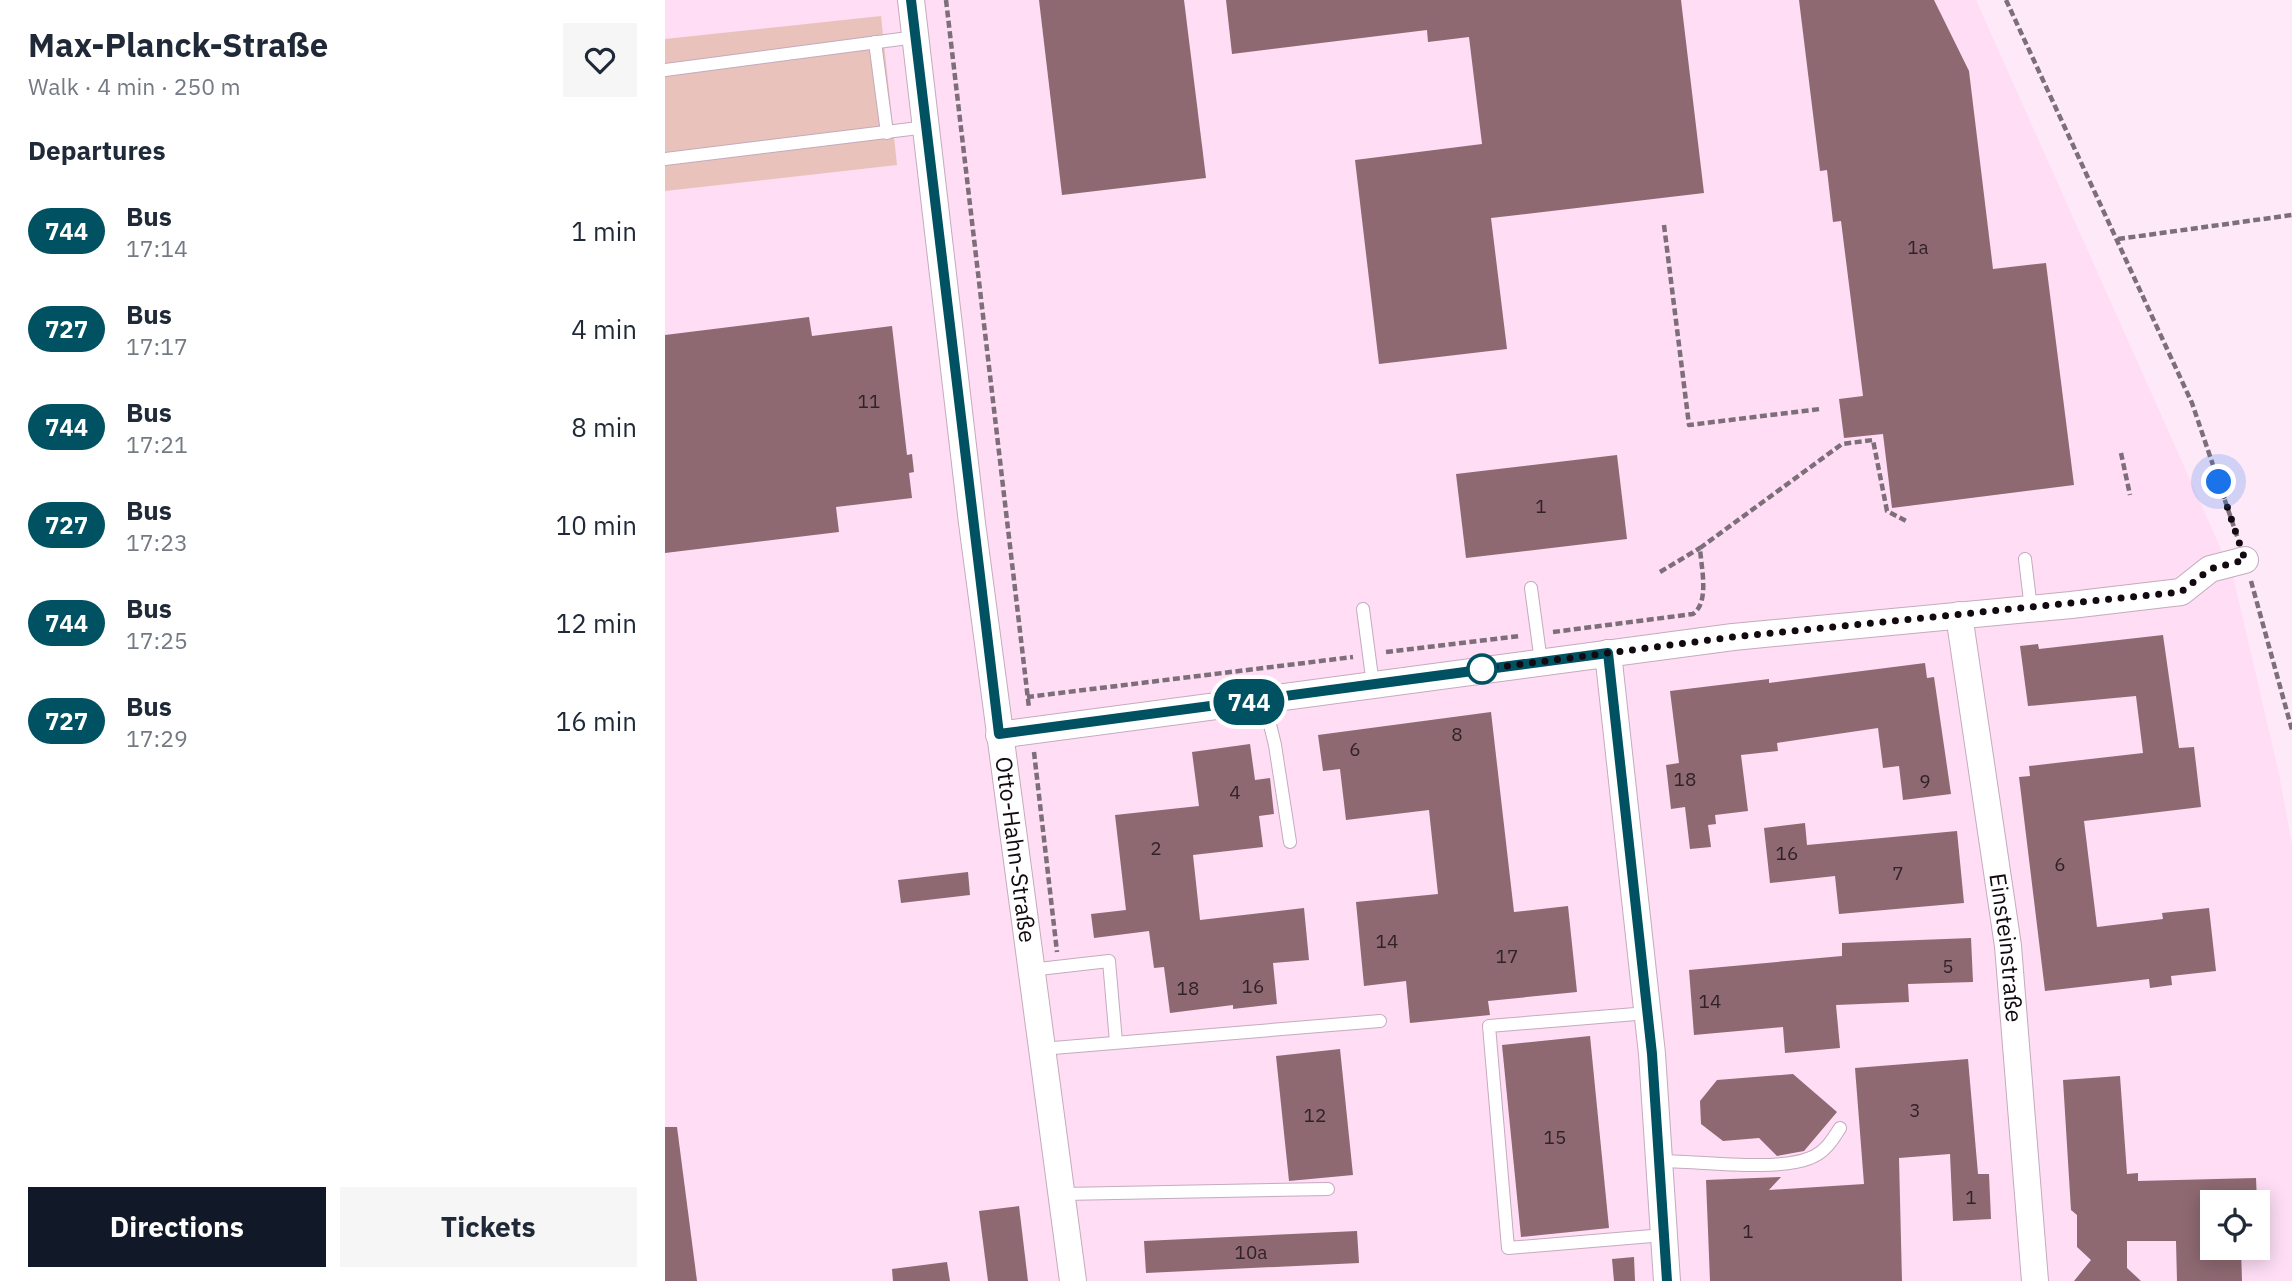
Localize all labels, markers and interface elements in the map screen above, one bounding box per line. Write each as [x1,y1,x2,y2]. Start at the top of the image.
text: Max-Planck-Straße [28,23,328,66]
button: heart [563,23,637,97]
text: Walk · 4 min · 250 m [28,71,241,101]
text: Departures [28,133,166,167]
text: Bus [126,199,172,233]
text: 1 min [571,214,637,248]
text: 744 [45,215,88,247]
text: 17:14 [126,233,188,263]
house number: 1a [1907,235,1929,259]
text: Bus [126,297,172,331]
text: 4 min [571,312,637,346]
text: 727 [45,313,88,345]
text: 17:17 [126,331,188,361]
house number: 11 [858,389,880,413]
text: Bus [126,395,172,429]
text: 8 min [571,410,637,444]
text: 744 [45,411,88,443]
text: 17:21 [126,429,188,459]
your location [2201,464,2236,499]
text: Bus [126,493,172,527]
house number: 1 [1535,494,1547,518]
text: 10 min [556,508,637,542]
text: 727 [45,509,88,541]
text: 17:23 [126,527,188,557]
text: Bus [126,591,172,625]
text: 12 min [556,606,637,640]
text: 744 [45,607,88,639]
text: 17:25 [126,625,188,655]
unlabelled marker [1467,654,1497,684]
line badge: 744 [1209,679,1289,725]
text: 744 [1227,686,1271,718]
text: Bus [126,689,172,723]
text: 16 min [556,704,637,738]
text: 727 [45,705,88,737]
house number: 8 [1451,722,1463,746]
text: 17:29 [126,723,188,753]
house number: 6 [1349,737,1361,761]
street label: Otto-Hahn-Straße [989,755,1044,944]
house number: 18 [1674,767,1696,791]
house number: 9 [1919,769,1931,793]
house number: 4 [1229,780,1241,804]
house number: 2 [1150,836,1162,860]
house number: 16 [1776,841,1798,865]
house number: 6 [2054,852,2066,876]
house number: 7 [1892,861,1904,885]
street label: Einsteinstraße [1983,871,2030,1023]
house number: 14 [1376,929,1398,953]
house number: 17 [1496,944,1518,968]
house number: 5 [1942,954,1954,978]
house number: 16 [1242,974,1264,998]
house number: 18 [1177,976,1199,1000]
house number: 14 [1699,989,1721,1013]
house number: 3 [1909,1098,1921,1122]
house number: 12 [1304,1103,1326,1127]
house number: 15 [1544,1125,1566,1149]
house number: 1 [1965,1185,1977,1209]
button: Directions [28,1187,326,1267]
button: Tickets [340,1187,637,1267]
map controls [2200,1190,2270,1260]
button: locate [2200,1190,2270,1260]
house number: 1 [1742,1219,1754,1243]
house number: 10a [1235,1240,1267,1264]

